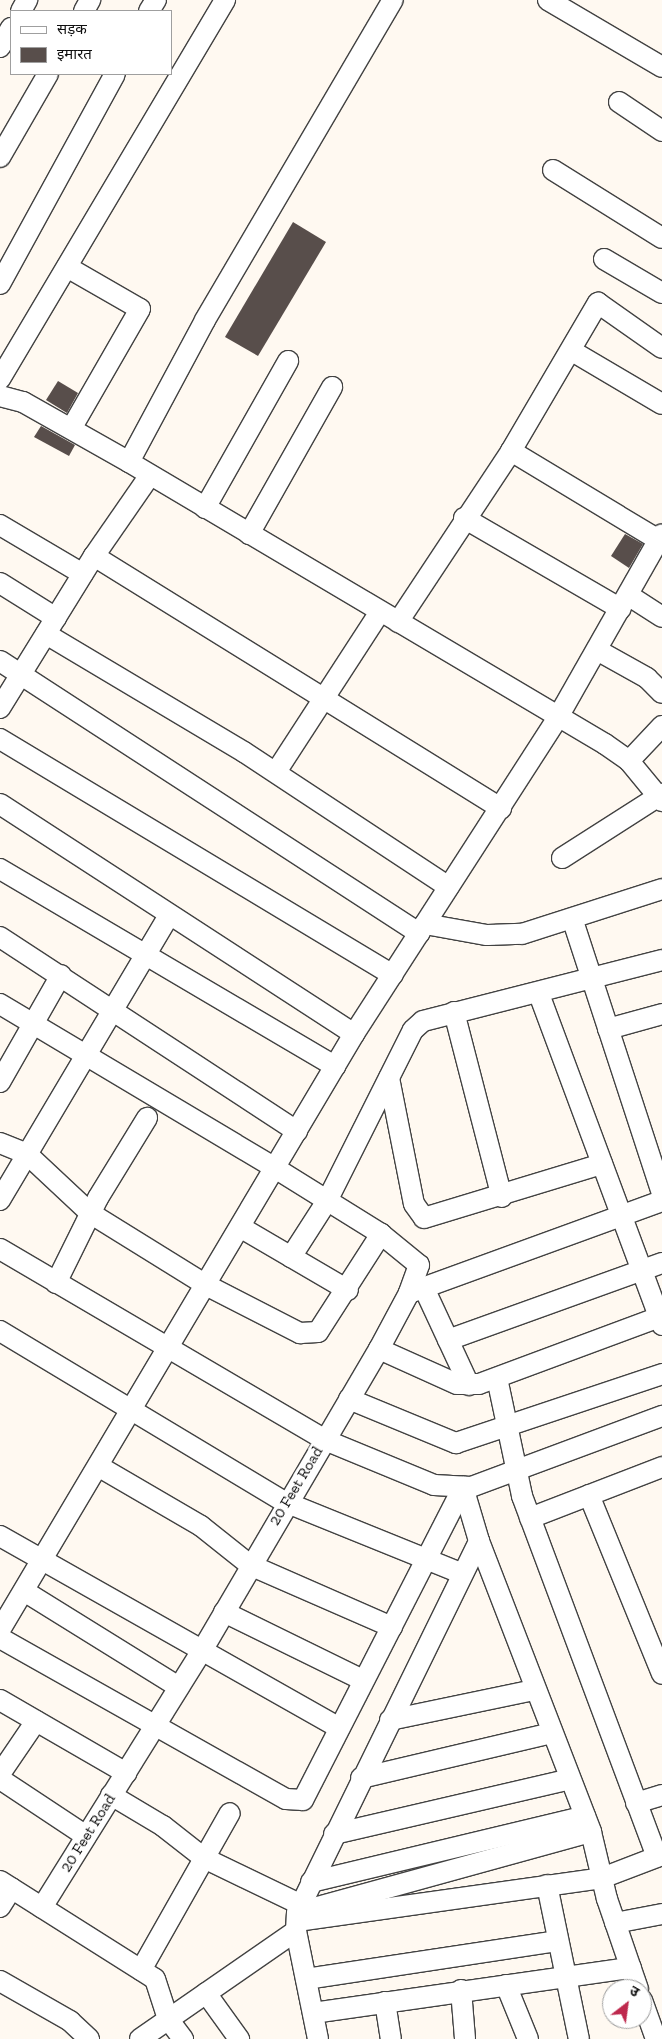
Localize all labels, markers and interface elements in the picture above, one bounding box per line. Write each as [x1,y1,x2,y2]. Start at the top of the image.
legend [10,10,172,75]
text: सड़क [57,20,87,38]
text: इमारत [57,45,92,63]
street label: 20 Feet Road [265,1443,327,1529]
street label: 20 Feet Road [56,1790,120,1876]
north arrow [602,1979,652,2029]
text: उ [626,1982,642,2001]

